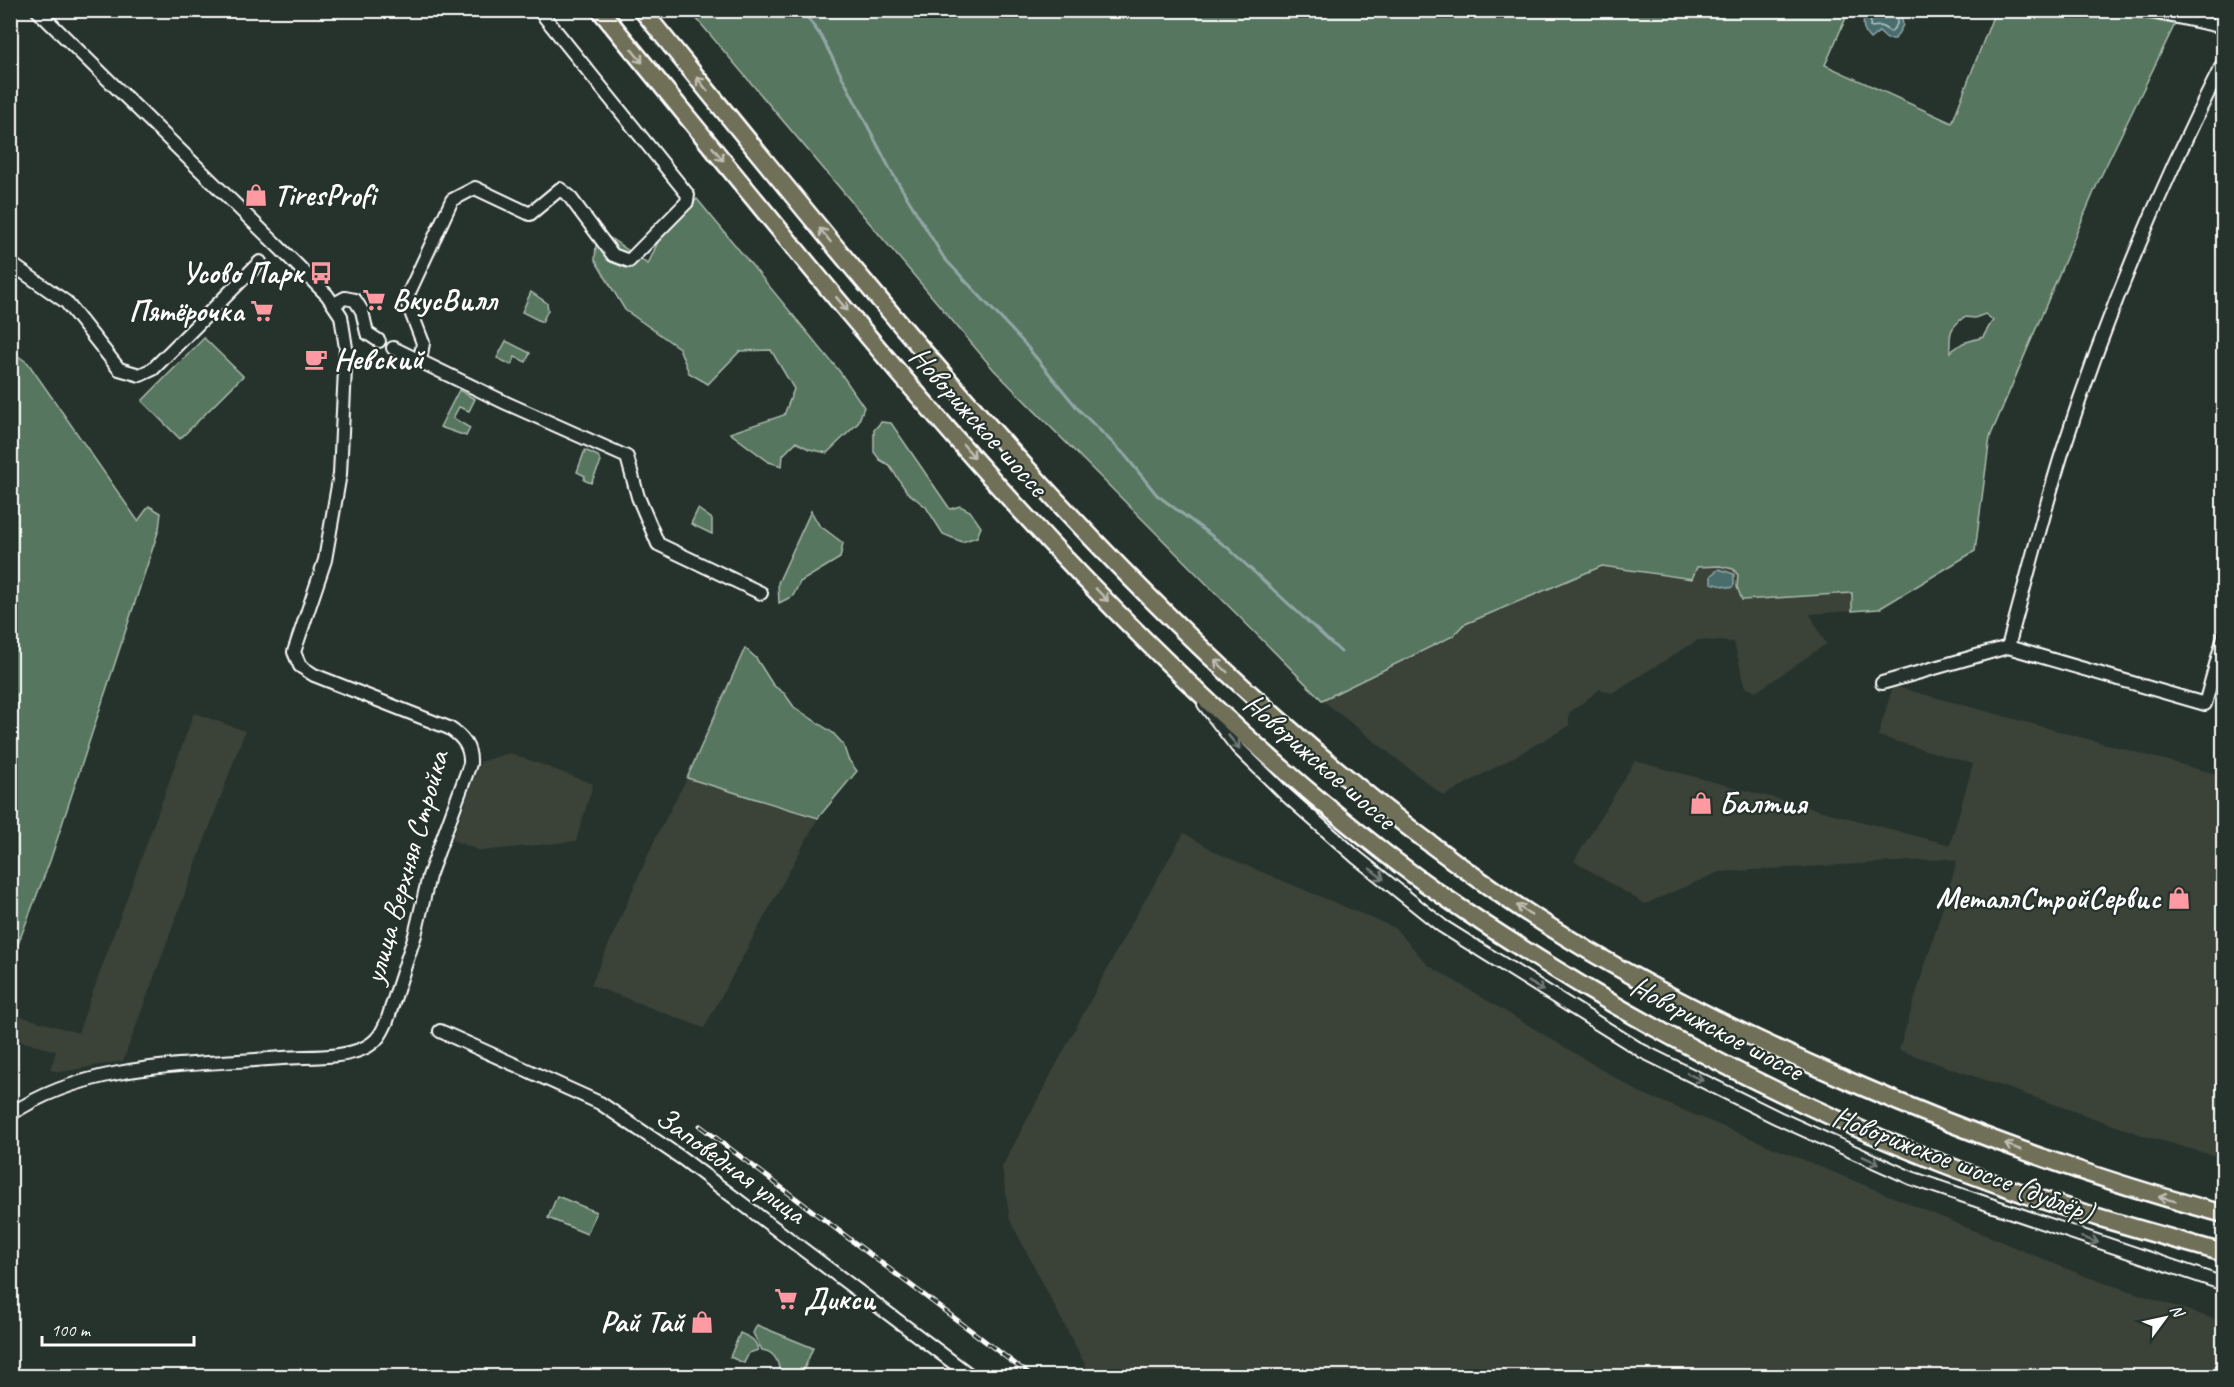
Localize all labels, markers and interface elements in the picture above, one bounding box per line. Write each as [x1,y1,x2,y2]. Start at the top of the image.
one-way arrow [630,48,644,63]
one-way arrow [695,77,709,92]
one-way arrow [711,145,724,161]
place label: TiresProfi [274,176,379,214]
shop icon: TiresProfi [243,182,269,208]
one-way arrow [818,228,831,244]
place label: Усово Парк [182,254,306,292]
bus stop icon: Усово Парк [308,260,334,286]
place label: ВкусВилл [392,281,499,319]
supermarket icon: ВкусВилл [361,287,387,313]
place label: Пятёрочка [129,292,246,330]
one-way arrow [835,296,849,311]
supermarket icon: Пятёрочка [249,298,275,324]
street label: Новорижское шоссе [901,338,1058,506]
place label: Невский [334,340,426,378]
cafe icon: Невский [303,346,329,372]
one-way arrow [962,444,976,459]
one-way arrow [1094,587,1109,602]
one-way arrow [1214,659,1229,673]
street label: Новорижское шоссе [1236,684,1406,839]
one-way arrow [1227,734,1240,750]
street label: улица Верхняя Стройка [354,745,458,990]
place label: Балтия [1719,784,1809,822]
shop icon: Балтия [1688,790,1714,816]
one-way arrow [1369,867,1385,880]
place label: МеталлСтройСервис [1936,879,2162,917]
shop icon: МеталлСтройСервис [2166,885,2192,911]
one-way arrow [1517,904,1533,916]
street label: Новорижское шоссе [1624,967,1812,1090]
one-way arrow [1527,981,1544,993]
one-way arrow [1685,1072,1703,1083]
street label: Новорижское шоссе (дублёр) [1827,1097,2101,1232]
street label: Заповедная улица [649,1098,815,1233]
one-way arrow [2004,1141,2023,1152]
one-way arrow [1862,1155,1880,1166]
one-way arrow [2158,1193,2177,1204]
one-way arrow [2080,1235,2099,1246]
place label: Дикси [804,1280,877,1318]
supermarket icon: Дикси [773,1286,799,1312]
north arrow [2135,1288,2195,1348]
text: N [2166,1301,2190,1323]
place label: Рай Тай [601,1303,686,1341]
scale bar [42,1309,194,1347]
shop icon: Рай Тай [689,1309,715,1335]
text: 100 m [51,1319,92,1341]

